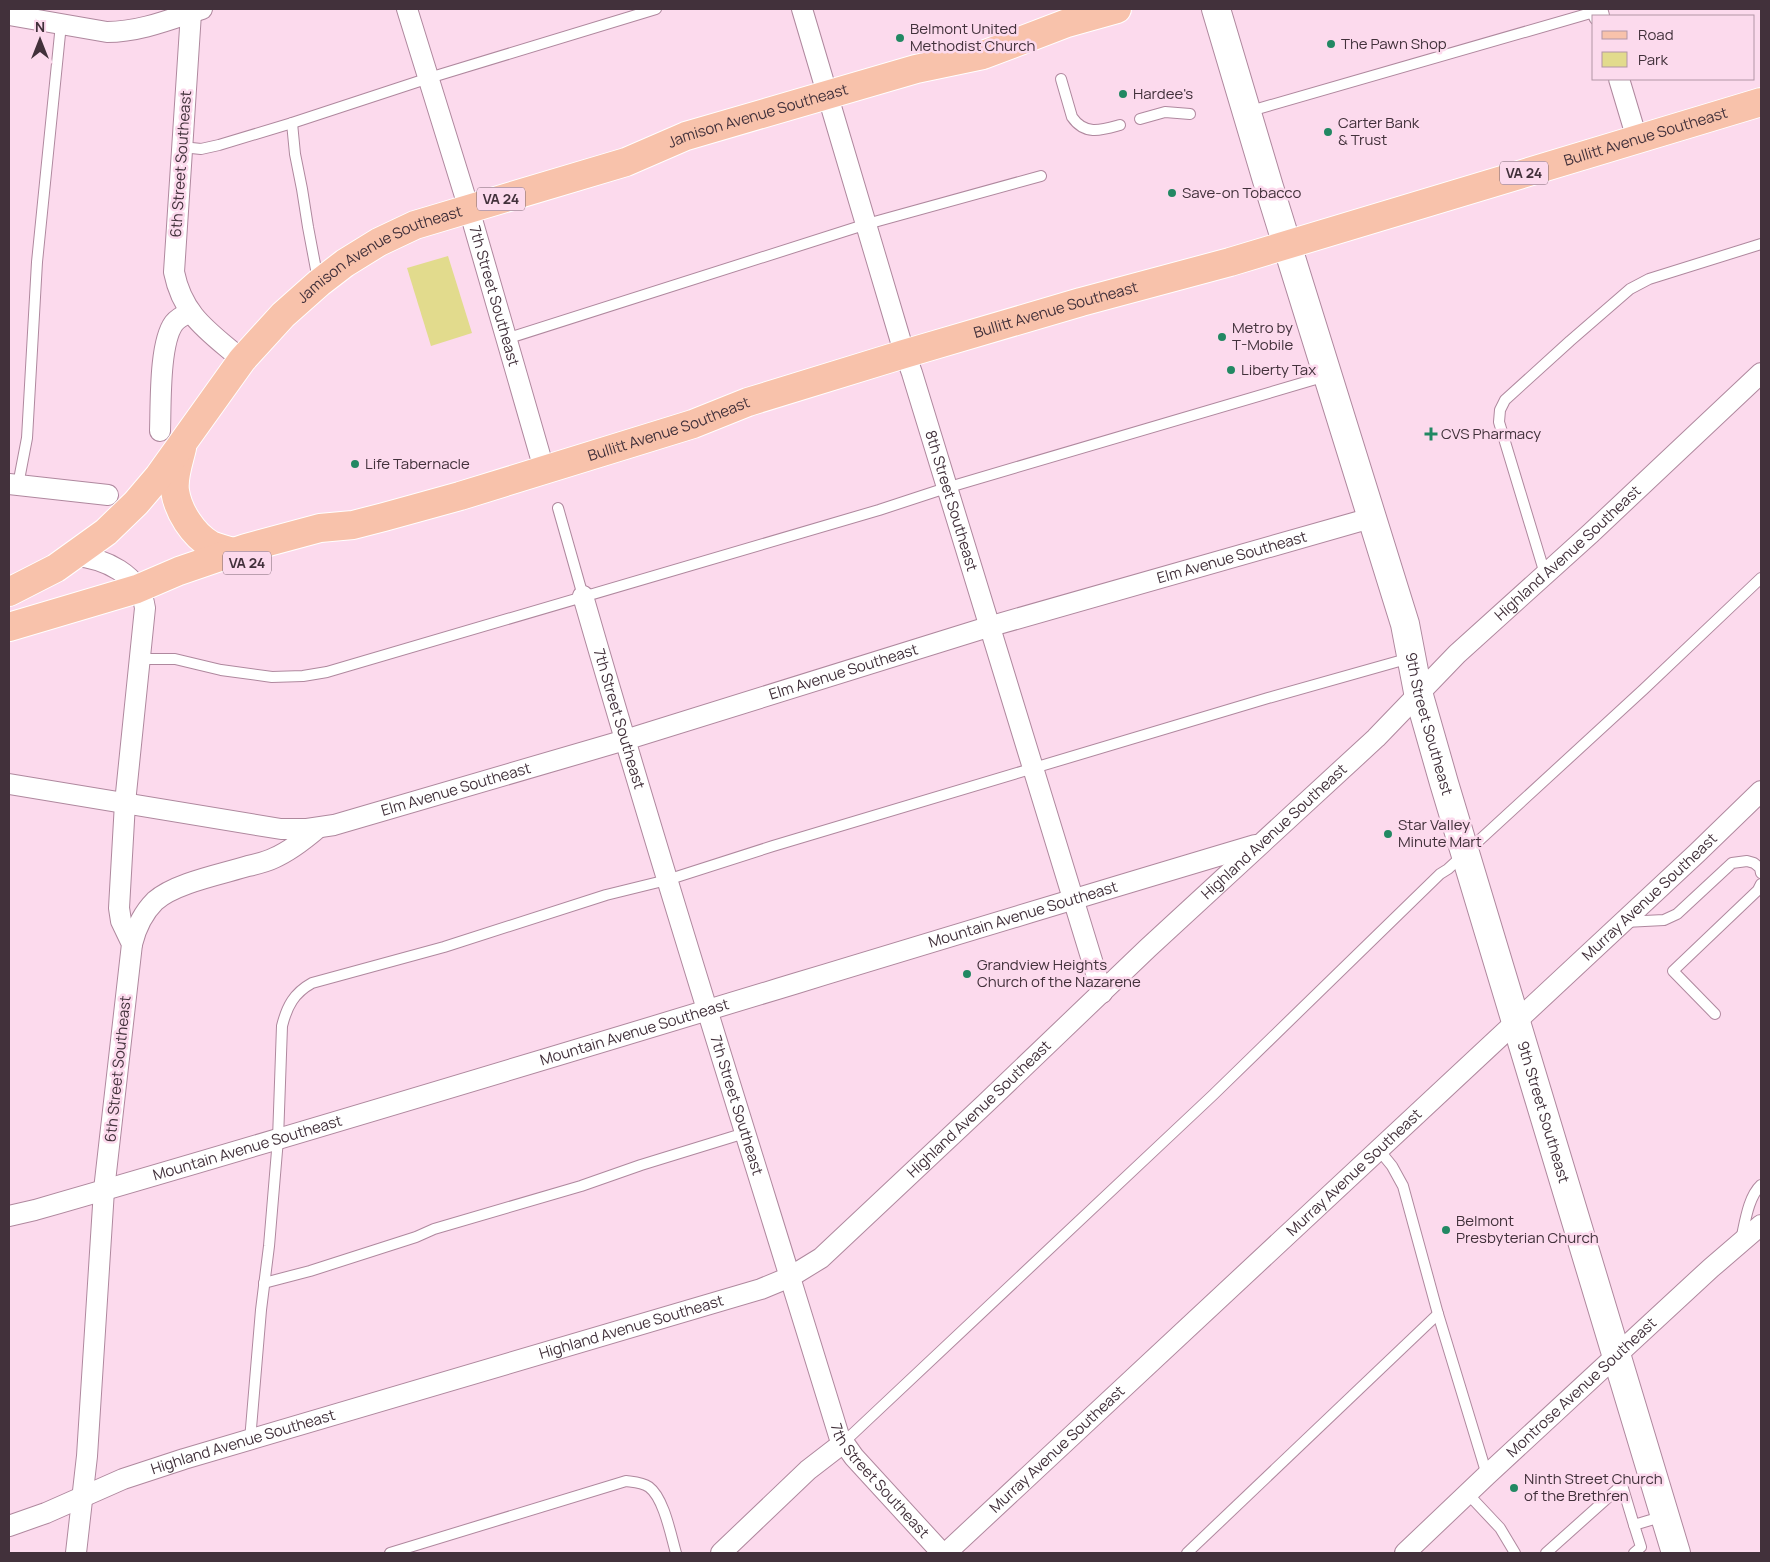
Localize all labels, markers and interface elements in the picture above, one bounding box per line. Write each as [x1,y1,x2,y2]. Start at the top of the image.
north arrow [15,15,65,65]
legend [1592,15,1755,80]
text: N [35,17,45,36]
place label: Belmont United Methodist Church [910,18,1036,56]
text: Road [1638,24,1674,45]
marker: Belmont United Methodist Church [894,32,906,44]
place label: The Pawn Shop [1341,33,1447,54]
marker: The Pawn Shop [1325,38,1337,50]
text: Park [1638,49,1668,70]
street label: Jamison Avenue Southeast [664,78,850,153]
place label: Hardee's [1133,83,1193,104]
marker: Hardee's [1117,88,1129,100]
street label: 6th Street Southeast [165,90,196,238]
street label: Bullitt Avenue Southeast [1561,102,1730,171]
place label: Carter Bank & Trust [1338,112,1420,150]
marker: Carter Bank & Trust [1322,126,1334,138]
road number: VA 24 [1500,162,1548,184]
place label: Save-on Tobacco [1182,182,1301,203]
marker: Save-on Tobacco [1166,187,1178,199]
road number: VA 24 [477,188,525,210]
street label: Jamison Avenue Southeast [292,200,465,308]
street label: 7th Street Southeast [464,223,525,369]
street label: Bullitt Avenue Southeast [971,276,1140,343]
place label: Metro by T-Mobile [1232,317,1294,355]
marker: Metro by T-Mobile [1216,331,1228,343]
place label: Liberty Tax [1241,359,1316,380]
marker: Liberty Tax [1225,364,1237,376]
street label: Bullitt Avenue Southeast [585,391,753,466]
place label: CVS Pharmacy [1441,423,1541,444]
street label: 8th Street Southeast [920,428,983,574]
marker: CVS Pharmacy [1425,428,1437,440]
place label: Life Tabernacle [365,453,470,474]
marker: Life Tabernacle [349,458,361,470]
street label: Highland Avenue Southeast [1490,480,1645,625]
street label: Elm Avenue Southeast [1154,526,1309,588]
road number: VA 24 [223,552,271,574]
street label: Elm Avenue Southeast [766,638,921,705]
street label: 7th Street Southeast [589,646,650,791]
street label: 9th Street Southeast [1401,650,1458,798]
street label: Elm Avenue Southeast [378,757,533,821]
street label: Highland Avenue Southeast [1196,759,1351,904]
place label: Star Valley Minute Mart [1398,814,1482,852]
marker: Star Valley Minute Mart [1382,828,1394,840]
street label: Murray Avenue Southeast [1577,828,1721,965]
street label: Mountain Avenue Southeast [926,876,1120,953]
place label: Grandview Heights Church of the Nazarene [977,954,1141,992]
marker: Grandview Heights Church of the Nazarene [961,968,973,980]
street label: Mountain Avenue Southeast [537,993,731,1070]
street label: 6th Street Southeast [99,995,136,1143]
street label: 7th Street Southeast [706,1033,769,1178]
street label: Highland Avenue Southeast [902,1035,1055,1182]
street label: 9th Street Southeast [1512,1038,1575,1185]
street label: Murray Avenue Southeast [1282,1104,1426,1241]
street label: Mountain Avenue Southeast [150,1110,345,1185]
place label: Belmont Presbyterian Church [1456,1210,1599,1248]
marker: Belmont Presbyterian Church [1440,1224,1452,1236]
street label: Highland Avenue Southeast [536,1290,726,1364]
street label: Montrose Avenue Southeast [1502,1312,1661,1462]
street label: Murray Avenue Southeast [985,1381,1129,1517]
street label: Highland Avenue Southeast [148,1404,338,1479]
street label: 7th Street Southeast [826,1420,934,1542]
place label: Ninth Street Church of the Brethren [1524,1468,1663,1506]
marker: Ninth Street Church of the Brethren [1508,1482,1520,1494]

